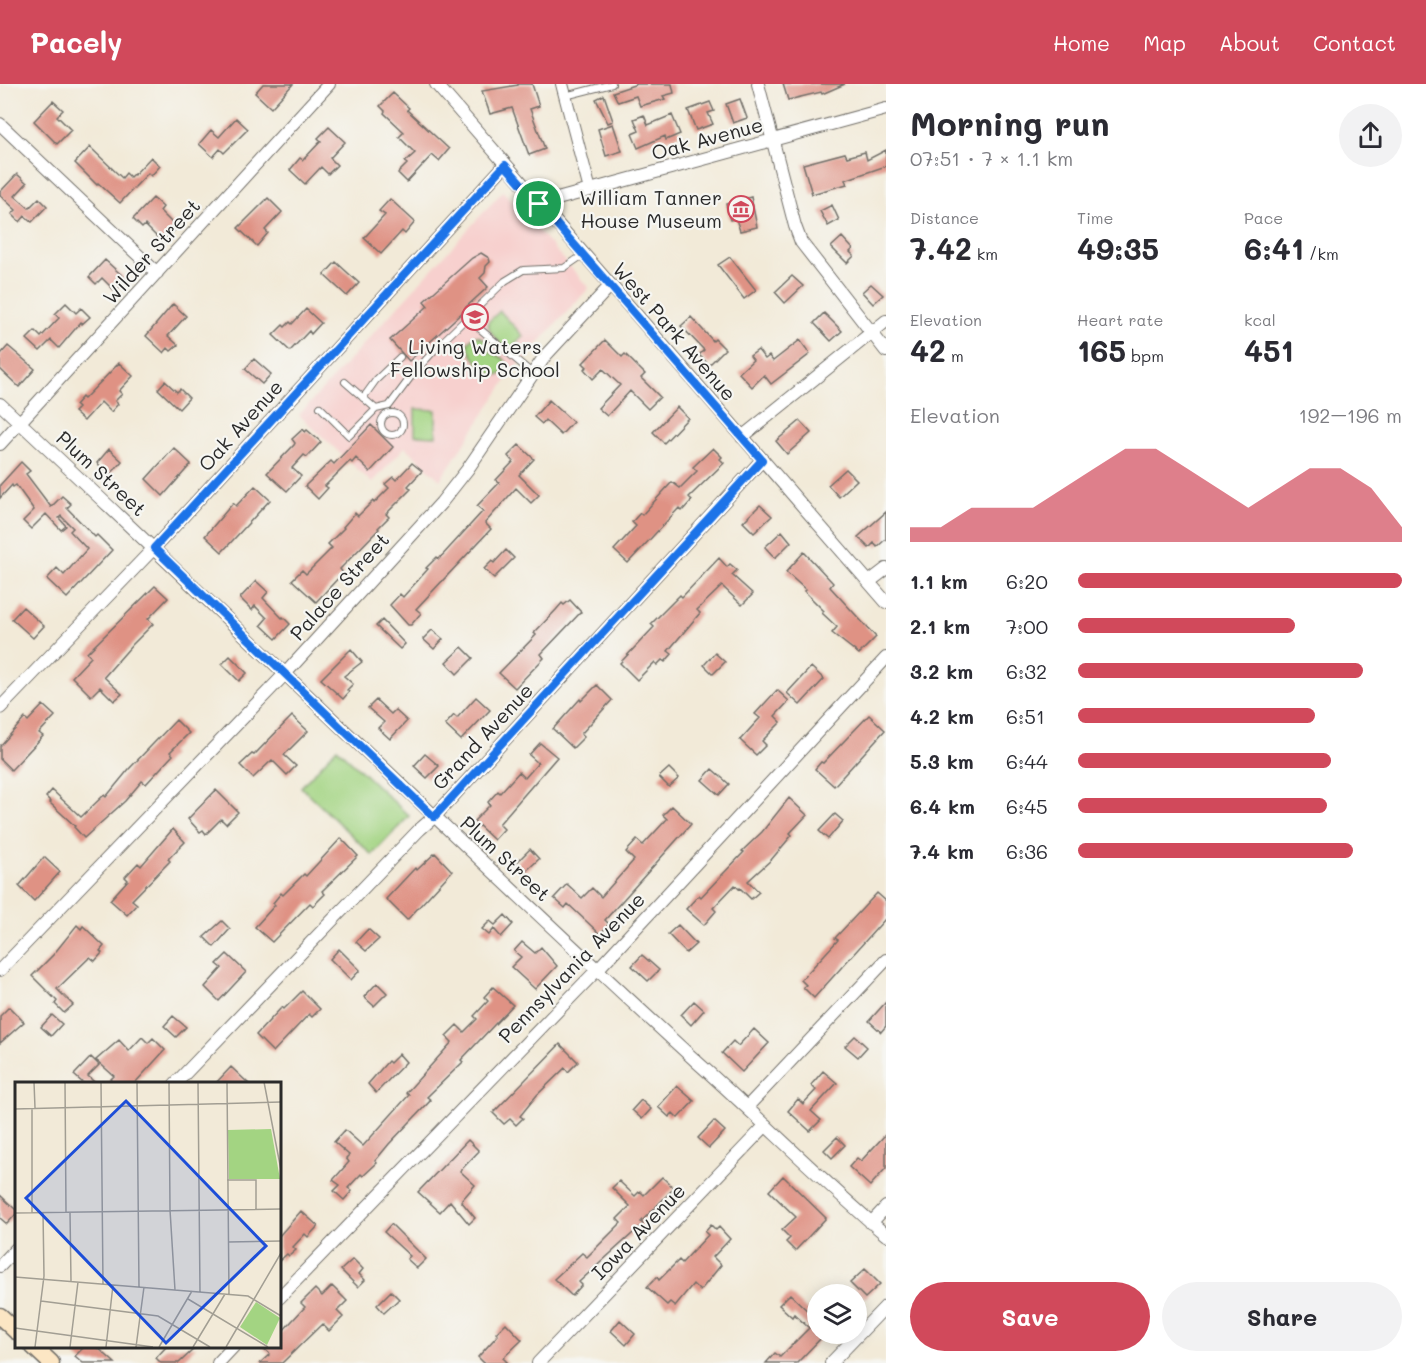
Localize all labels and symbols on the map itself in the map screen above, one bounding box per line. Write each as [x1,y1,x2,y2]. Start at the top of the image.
street label: Oak Avenue [648,111,766,165]
pin [513,178,564,229]
place label: William Tanner House Museum [579,184,722,233]
street label: Wilder Street [97,193,205,309]
museum icon: William Tanner House Museum [726,194,756,224]
street label: West Park Avenue [608,256,742,406]
school or university icon: Living Waters Fellowship School [460,302,490,332]
place label: Living Waters Fellowship School [390,333,560,382]
street label: Oak Avenue [192,374,288,476]
street label: Plum Street [51,425,153,521]
street label: Palace Street [284,527,394,645]
street label: Grand Avenue [426,677,538,795]
street label: Plum Street [455,810,557,906]
street label: Pennsylvania Avenue [492,886,650,1048]
inset map [15,1082,280,1348]
street label: Iowa Avenue [586,1177,690,1285]

